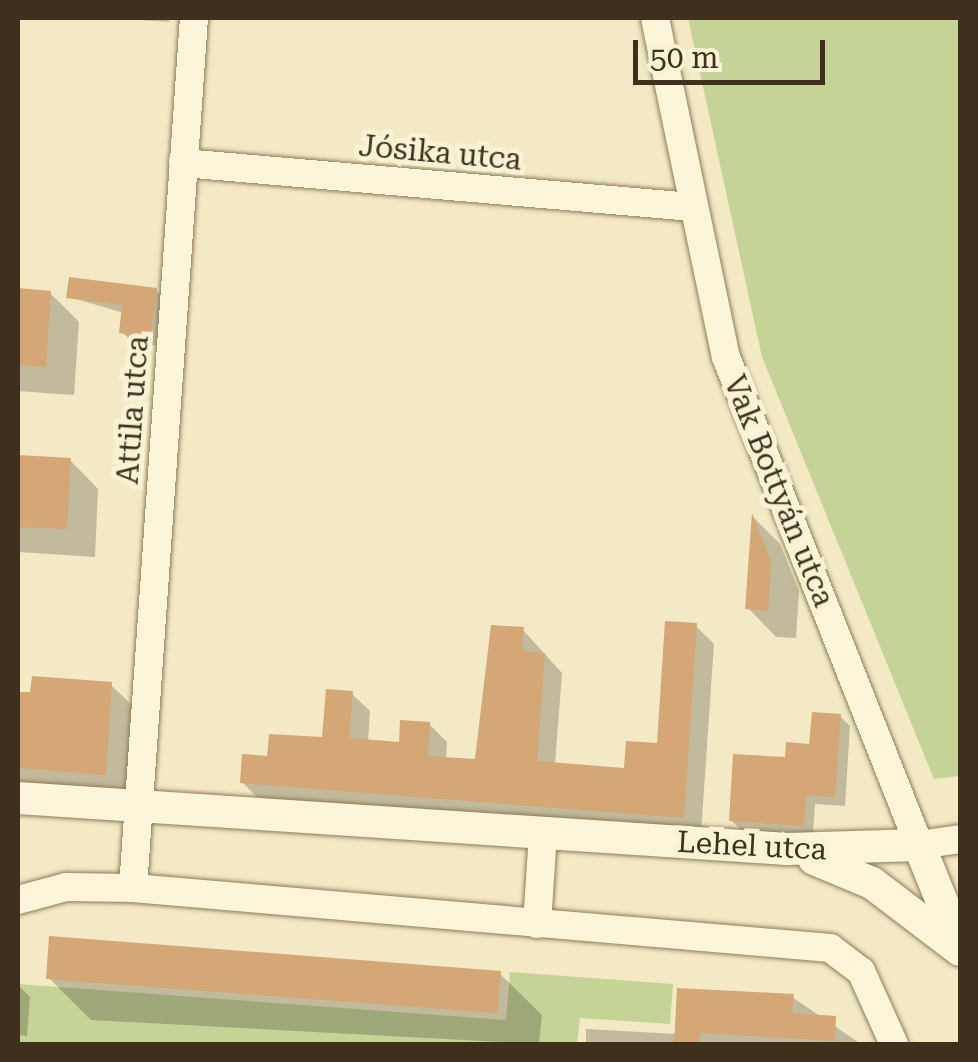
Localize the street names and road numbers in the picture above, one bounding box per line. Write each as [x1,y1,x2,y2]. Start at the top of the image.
street label: Jósika utca [357,128,523,178]
street label: Attila utca [110,335,156,485]
street label: Vak Bottyán utca [716,370,842,612]
street label: Lehel utca [676,824,828,868]

